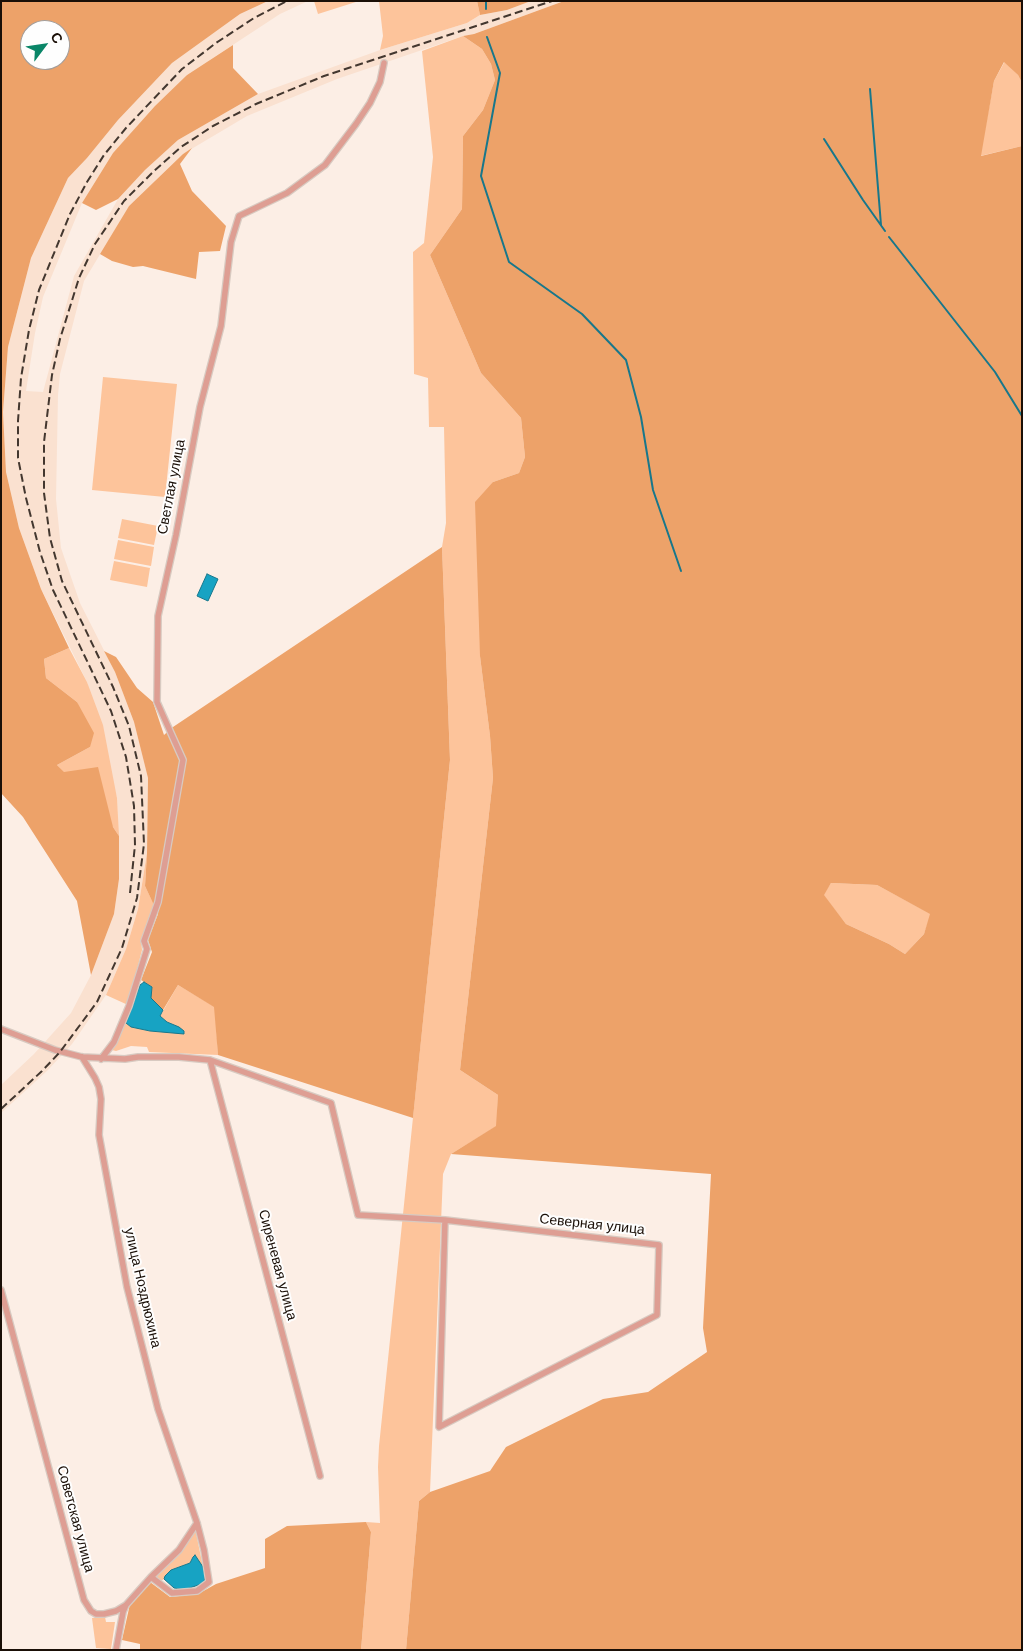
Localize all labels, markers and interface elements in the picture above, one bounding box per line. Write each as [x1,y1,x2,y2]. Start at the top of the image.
north arrow [20,20,70,70]
text: С [47,29,67,47]
street label: Светлая улица [155,438,189,536]
street label: Сиреневая улица [254,1208,300,1322]
street label: Северная улица [538,1211,646,1239]
street label: улица Ноздрюхина [120,1226,164,1350]
street label: Советская улица [53,1464,97,1574]

